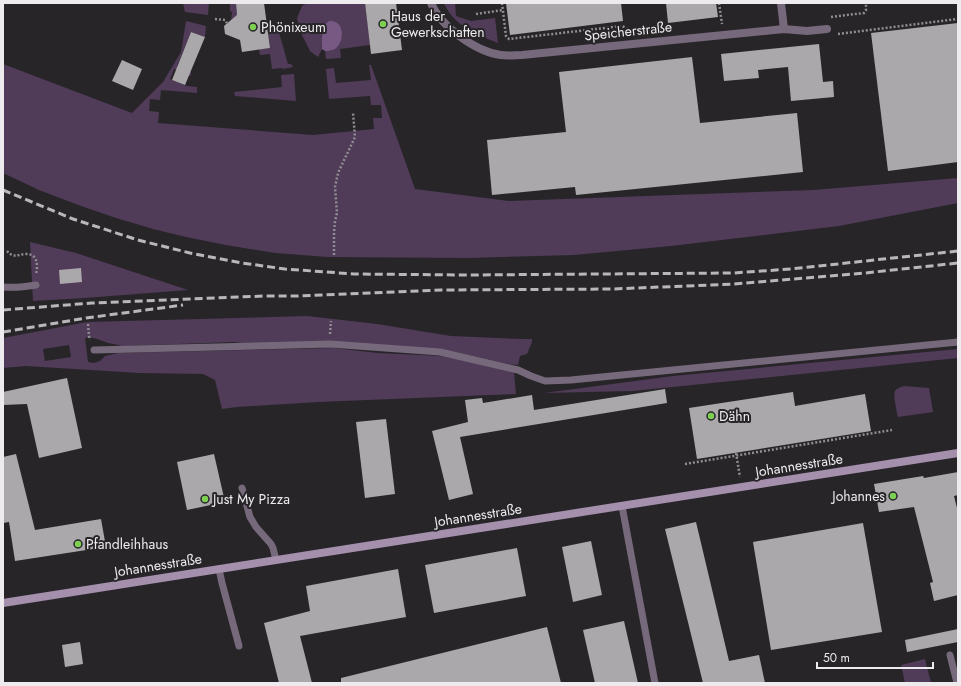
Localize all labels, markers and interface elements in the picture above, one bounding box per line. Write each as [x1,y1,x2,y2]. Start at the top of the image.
place label: Haus der Gewerkschaften [391,6,485,42]
street label: Speicherstraße [583,16,673,46]
place label: Phönixeum [261,17,326,37]
marker: Haus der Gewerkschaften [378,19,388,29]
marker: Phönixeum [248,22,258,32]
place label: Dähn [719,406,750,426]
marker: Dähn [706,411,716,421]
street label: Johannesstraße [752,448,844,482]
place label: Johannes [830,486,885,506]
place label: Just My Pizza [211,489,290,509]
marker: Johannes [888,491,898,501]
marker: Just My Pizza [200,494,210,504]
street label: Johannesstraße [431,498,523,532]
place label: Pfandleihhaus [86,534,169,554]
marker: Pfandleihhaus [73,539,83,549]
street label: Johannesstraße [111,548,203,582]
scale bar [817,644,933,670]
text: 50 m [823,649,850,667]

